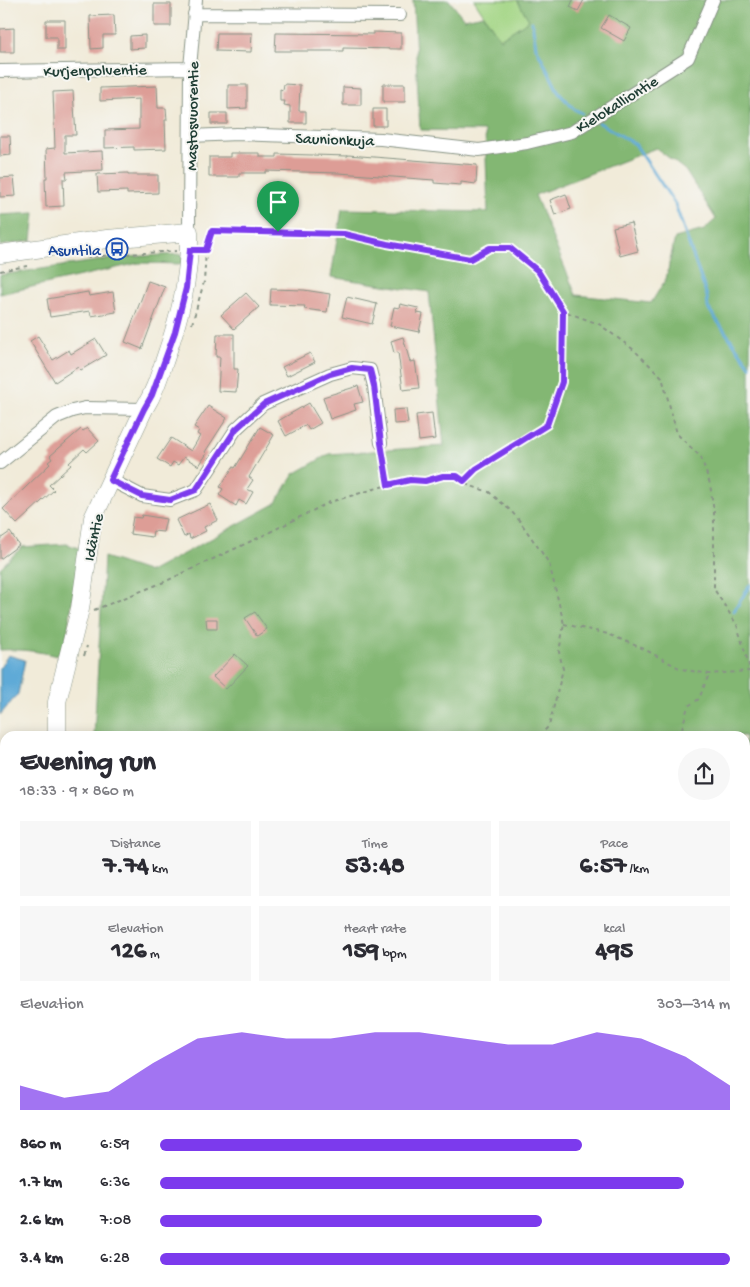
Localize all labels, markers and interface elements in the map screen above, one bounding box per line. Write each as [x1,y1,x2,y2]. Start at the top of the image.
street label: Mastosvuorentie [184,61,205,171]
street label: Kurjenpolventie [43,62,148,83]
street label: Kielokalliontie [573,73,663,139]
street label: Saunionkuja [295,131,376,152]
pin [257,181,299,232]
icon: arrive [264,188,292,216]
bus stop icon: Asuntila [105,237,129,261]
place label: Asuntila [48,243,102,262]
street label: Idäntie [81,512,110,563]
text: Evening run [20,747,156,780]
button: share [678,748,730,800]
text: 18:33 · 9 × 860 m [20,783,134,802]
text: Distance [111,836,160,853]
text: Time [362,836,388,853]
text: Pace [601,836,628,853]
text: 7.74 [103,853,149,882]
text: 53:48 [345,853,405,882]
text: 6:57 [580,853,626,882]
text: km [149,861,168,878]
text: /km [626,861,649,878]
text: Elevation [108,921,163,938]
text: Heart rate [344,921,406,938]
text: kcal [603,921,625,938]
text: 126 [112,938,147,967]
text: 159 [343,938,379,967]
text: 495 [596,938,633,967]
text: m [147,946,160,963]
text: bpm [379,946,407,963]
text: Elevation [20,996,84,1015]
text: 303–314 m [657,996,730,1015]
text: 860 m [20,1136,61,1155]
text: 6:59 [100,1136,130,1155]
text: 1.7 km [20,1174,62,1193]
text: 6:36 [100,1174,130,1193]
text: 2.6 km [20,1212,63,1231]
text: 7:08 [100,1212,131,1231]
text: 3.4 km [20,1250,63,1269]
text: 6:28 [100,1250,130,1269]

